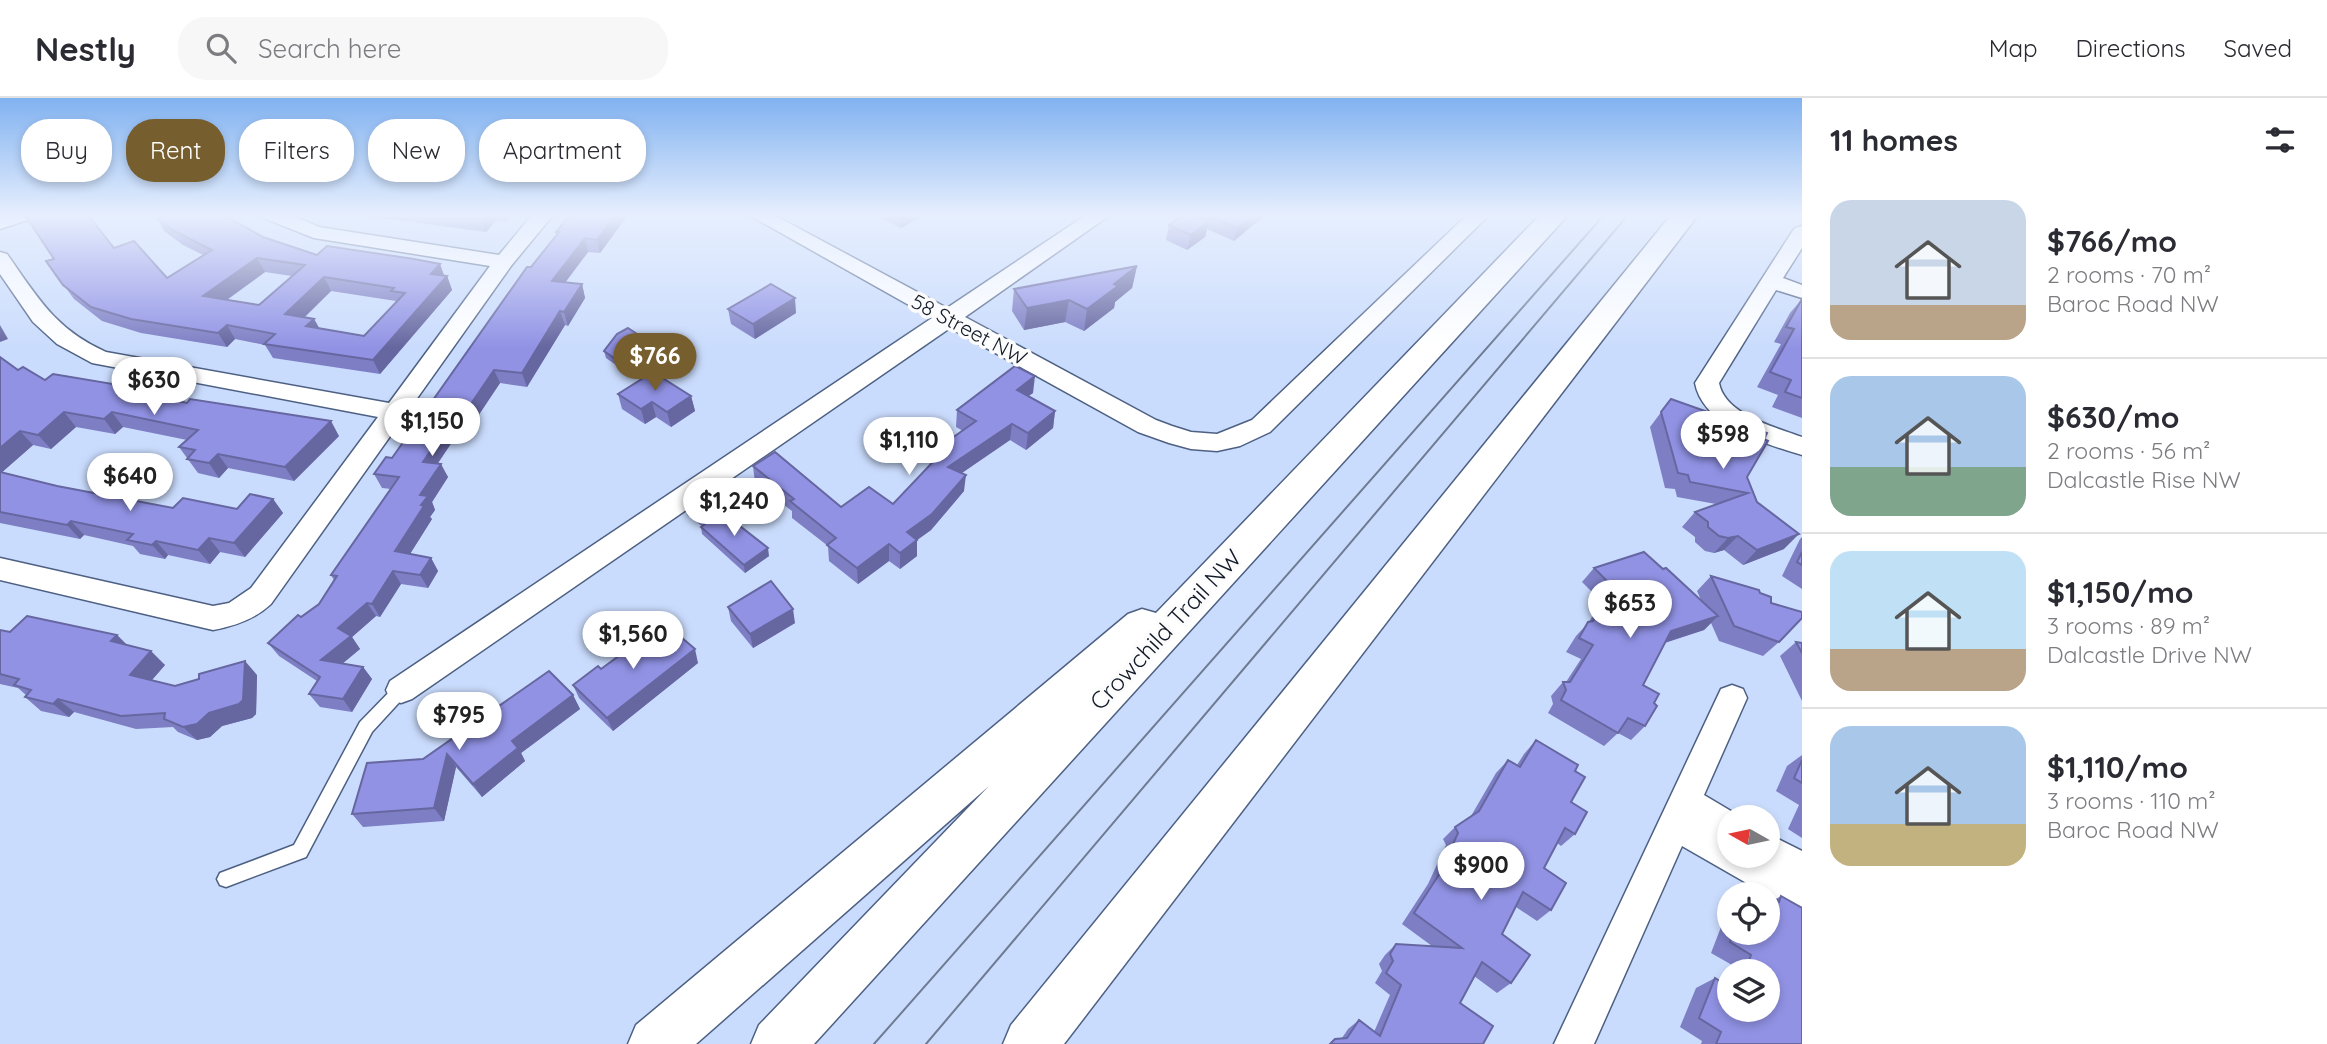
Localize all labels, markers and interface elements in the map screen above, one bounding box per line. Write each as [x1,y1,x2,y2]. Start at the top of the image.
search box [178,17,668,80]
text: Nestly [35,28,136,69]
icon: search [202,29,240,67]
text: Search here [258,32,401,65]
text: Map [1989,33,2038,63]
text: Directions [2076,33,2186,63]
text: Saved [2224,33,2292,63]
chip: Buy [21,119,112,182]
chip: Rent [126,119,225,182]
chip: Filters [239,119,354,182]
chip: New [368,119,465,182]
chip: Apartment [479,119,646,182]
text: 11 homes [1830,121,1958,159]
icon: filters [2261,121,2299,159]
text: $766/mo [2047,222,2177,260]
icon: home [1886,228,1970,312]
text: 2 rooms · 70 m² [2047,260,2211,289]
street label: 58 Street NW [907,288,1032,370]
text: Baroc Road NW [2047,289,2219,318]
pin: $766 [614,334,696,393]
text: $766 [629,341,681,370]
pin: $630 [113,358,195,417]
text: $630 [128,365,180,394]
pin: $1,150 [375,398,489,458]
text: $630/mo [2047,398,2179,436]
icon: home [1886,404,1970,488]
text: $1,150 [400,406,464,435]
pin: $598 [1682,412,1764,471]
pin: $1,110 [852,418,966,477]
text: $598 [1697,419,1749,448]
text: $1,110 [879,425,939,454]
text: 2 rooms · 56 m² [2047,436,2210,465]
pin: $640 [89,454,171,513]
text: $640 [103,461,157,490]
text: Dalcastle Rise NW [2047,465,2241,494]
pin: $1,240 [677,478,791,538]
text: $1,240 [699,486,769,515]
street label: Crowchild Trail NW [1083,543,1247,716]
text: $1,150/mo [2047,573,2194,611]
icon: home [1886,579,1970,663]
pin: $653 [1589,580,1671,640]
text: $653 [1604,588,1656,617]
text: 3 rooms · 89 m² [2047,611,2210,640]
pin: $1,560 [576,612,690,671]
text: $1,560 [598,619,668,648]
text: Dalcastle Drive NW [2047,640,2252,669]
pin: $795 [418,692,500,752]
text: $795 [433,700,485,729]
text: $1,110/mo [2047,748,2188,786]
icon: home [1886,754,1970,838]
text: 3 rooms · 110 m² [2047,786,2216,815]
north arrow [1717,805,1780,868]
map controls [1717,805,1780,1022]
text: Baroc Road NW [2047,815,2219,844]
pin: $900 [1440,842,1522,902]
text: $900 [1453,850,1509,879]
button: locate [1717,882,1780,945]
button: layers [1717,959,1780,1022]

